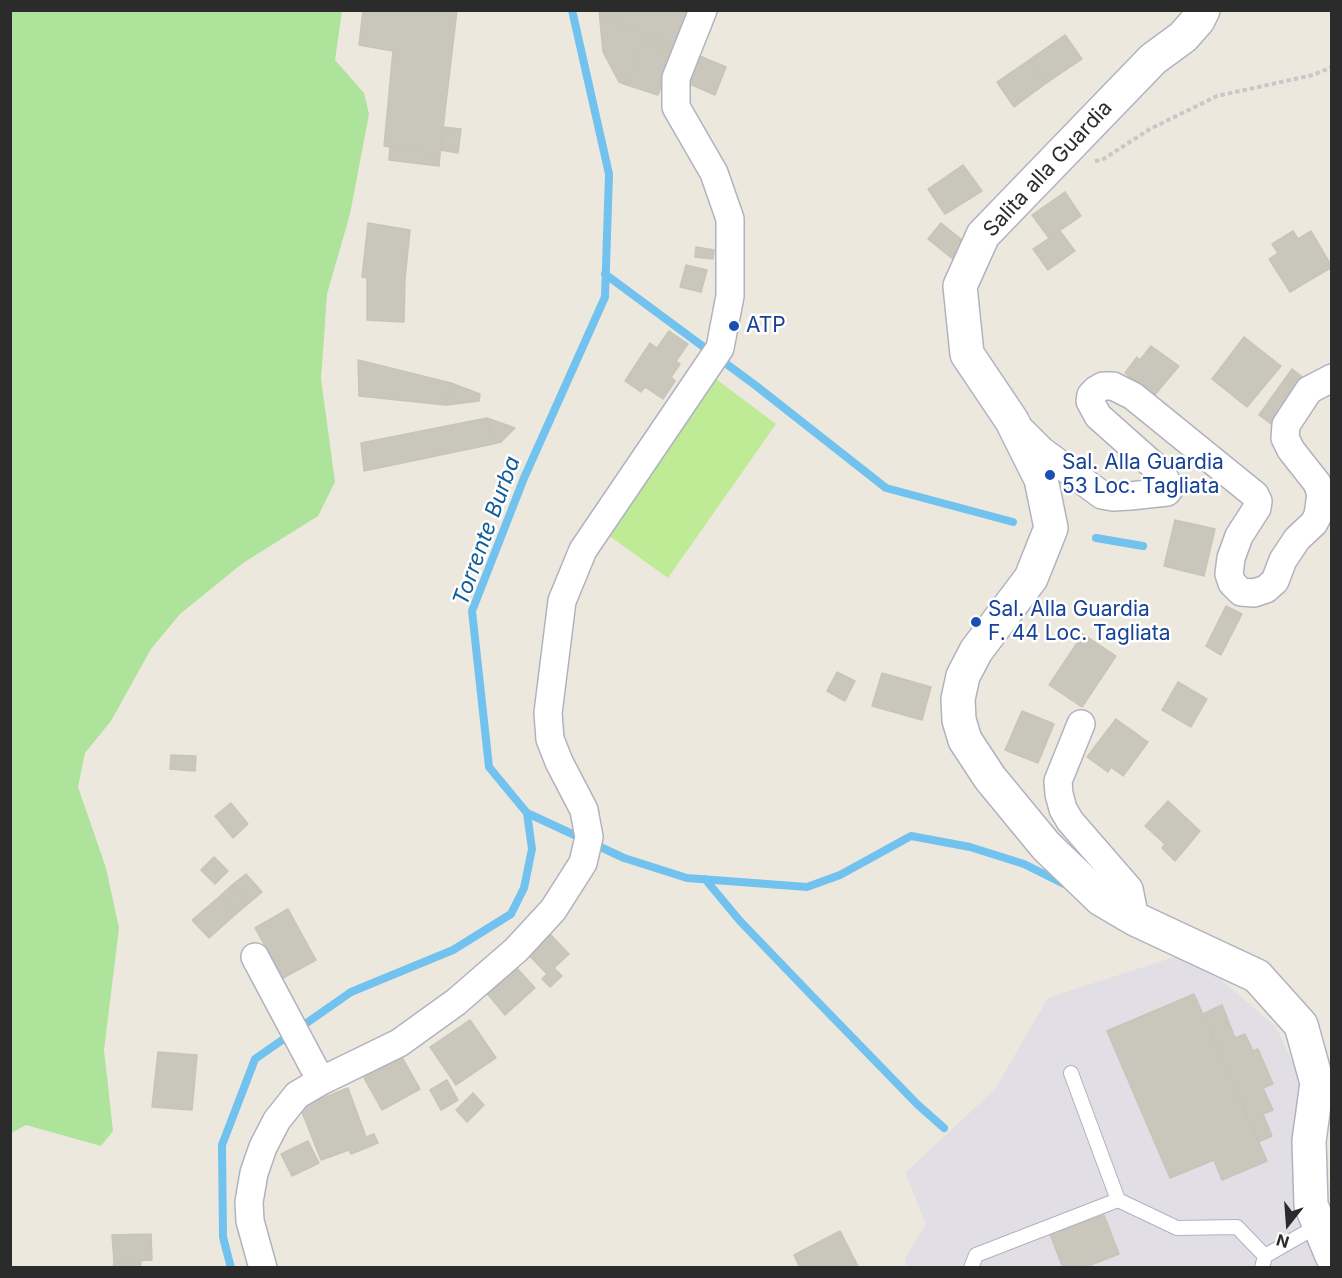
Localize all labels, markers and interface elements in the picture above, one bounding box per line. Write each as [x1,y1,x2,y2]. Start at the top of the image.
street label: Salita alla Guardia [978,96,1118,242]
place label: ATP [746,313,786,339]
marker: ATP [727,319,741,333]
place label: Sal. Alla Guardia 53 Loc. Tagliata [1062,450,1224,500]
water label: Torrente Burba [448,453,526,609]
marker: Sal. Alla Guardia 53 Loc. Tagliata [1043,468,1057,482]
place label: Sal. Alla Guardia F. 44 Loc. Tagliata [988,597,1171,647]
marker: Sal. Alla Guardia F. 44 Loc. Tagliata [969,615,983,629]
north arrow [1258,1194,1318,1254]
text: N [1274,1230,1292,1253]

